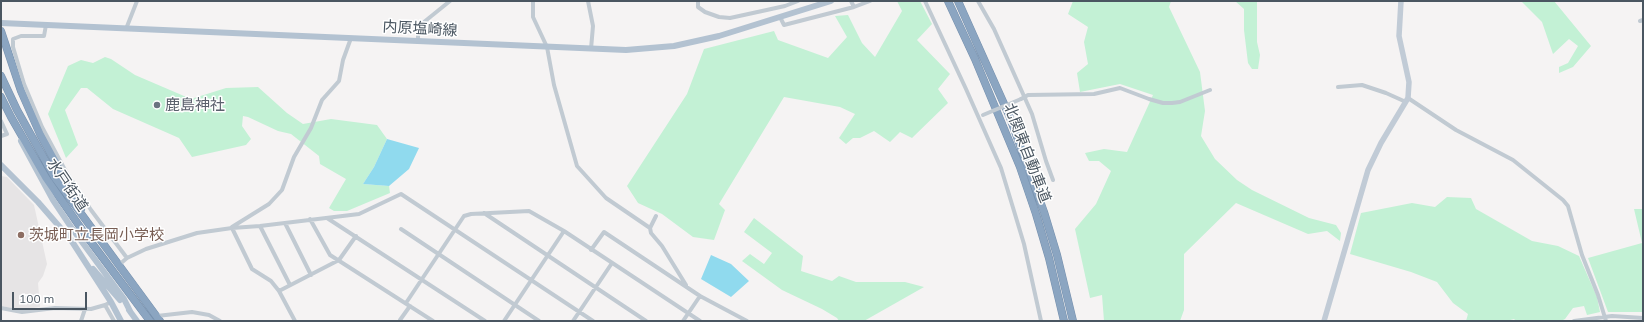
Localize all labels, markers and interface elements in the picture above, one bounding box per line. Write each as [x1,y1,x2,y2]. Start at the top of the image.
street label: 内原塩崎線 [382,18,458,40]
place label: 鹿島神社 [165,96,225,114]
marker: 鹿島神社 [152,100,162,110]
street label: 北関東自動車道 [1000,101,1054,205]
street label: 水戸街道 [43,155,91,215]
place label: 茨城町立長岡小学校 [29,226,164,244]
marker: 茨城町立長岡小学校 [16,230,26,240]
scale bar [14,284,89,310]
text: 100 m [19,291,54,306]

